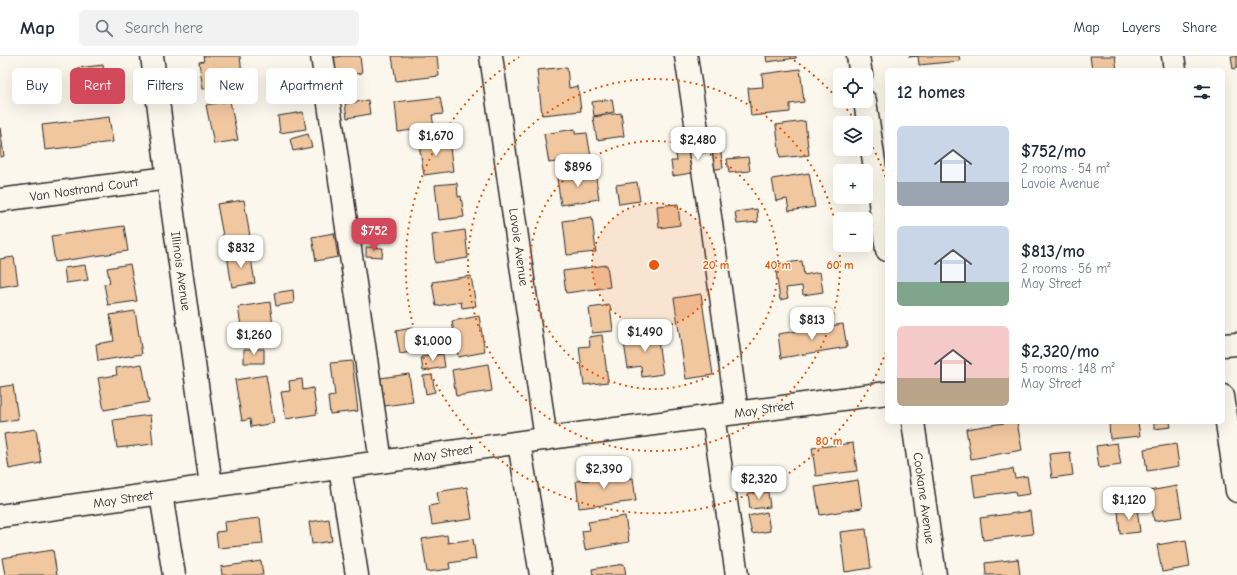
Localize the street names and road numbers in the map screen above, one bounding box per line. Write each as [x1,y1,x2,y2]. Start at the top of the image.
street label: Van Nostrand Court [29,174,140,204]
street label: Lavoie Avenue [506,207,532,287]
street label: Illinois Avenue [168,230,194,312]
street label: May Street [733,397,796,421]
street label: May Street [412,441,475,465]
street label: Cookane Avenue [910,451,938,545]
street label: May Street [92,487,155,511]

